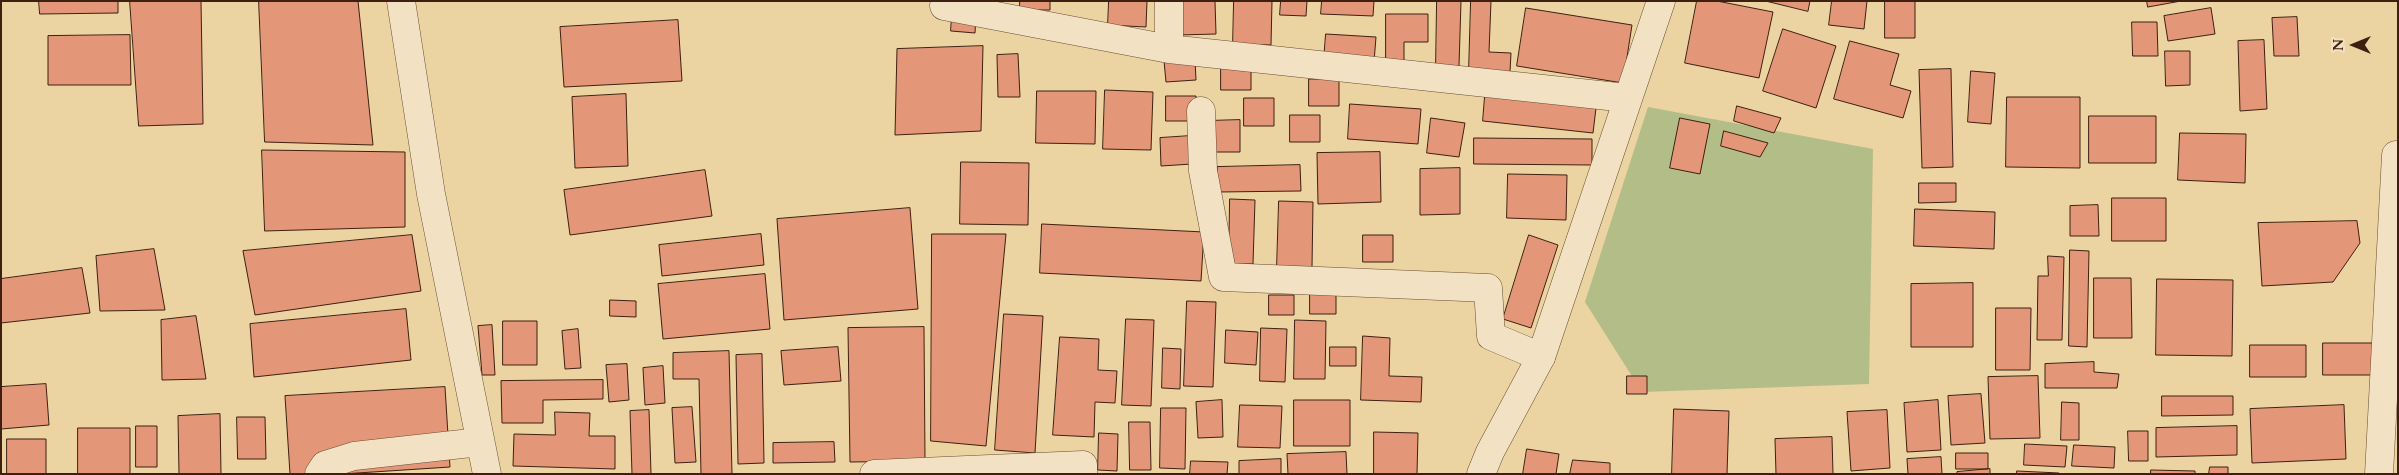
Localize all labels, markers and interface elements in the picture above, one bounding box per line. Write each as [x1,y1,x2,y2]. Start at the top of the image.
north arrow [2329,20,2379,70]
text: N [2329,39,2348,51]

